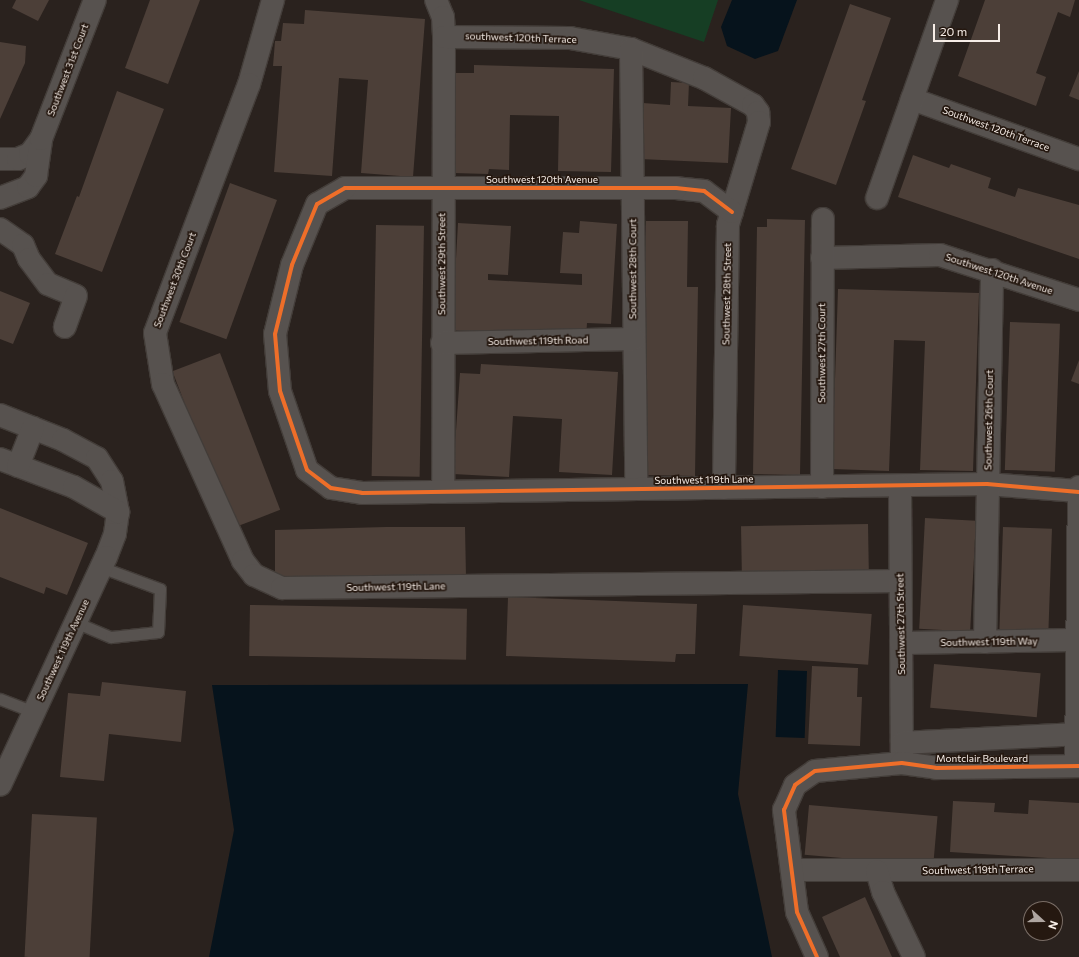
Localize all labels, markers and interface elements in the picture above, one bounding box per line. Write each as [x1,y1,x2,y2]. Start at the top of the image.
scale bar [935,16,1002,42]
street label: Southwest 31st Court [45,22,91,118]
text: 20 m [940,24,967,38]
street label: southwest 120th Terrace [465,30,577,46]
street label: Southwest 120th Terrace [941,104,1051,154]
street label: Southwest 120th Avenue [486,174,598,186]
street label: Southwest 29th Street [436,213,448,315]
street label: Southwest 28th Court [627,219,639,319]
street label: Southwest 30th Court [151,231,199,329]
street label: Southwest 28th Street [720,243,734,345]
street label: Southwest 120th Avenue [944,251,1054,297]
street label: Southwest 27th Court [816,303,828,403]
street label: Southwest 119th Road [488,334,588,348]
street label: Southwest 26th Court [982,370,996,470]
street label: Southwest 119th Lane [654,473,754,487]
street label: Southwest 27th Street [894,573,908,675]
street label: Southwest 119th Lane [346,580,446,594]
street label: Southwest 119th Avenue [34,597,92,703]
street label: Southwest 119th Way [940,635,1038,649]
street label: Montclair Boulevard [936,753,1028,765]
street label: Southwest 119th Terrace [922,863,1034,877]
north arrow [1023,901,1063,941]
text: N [1046,919,1061,931]

